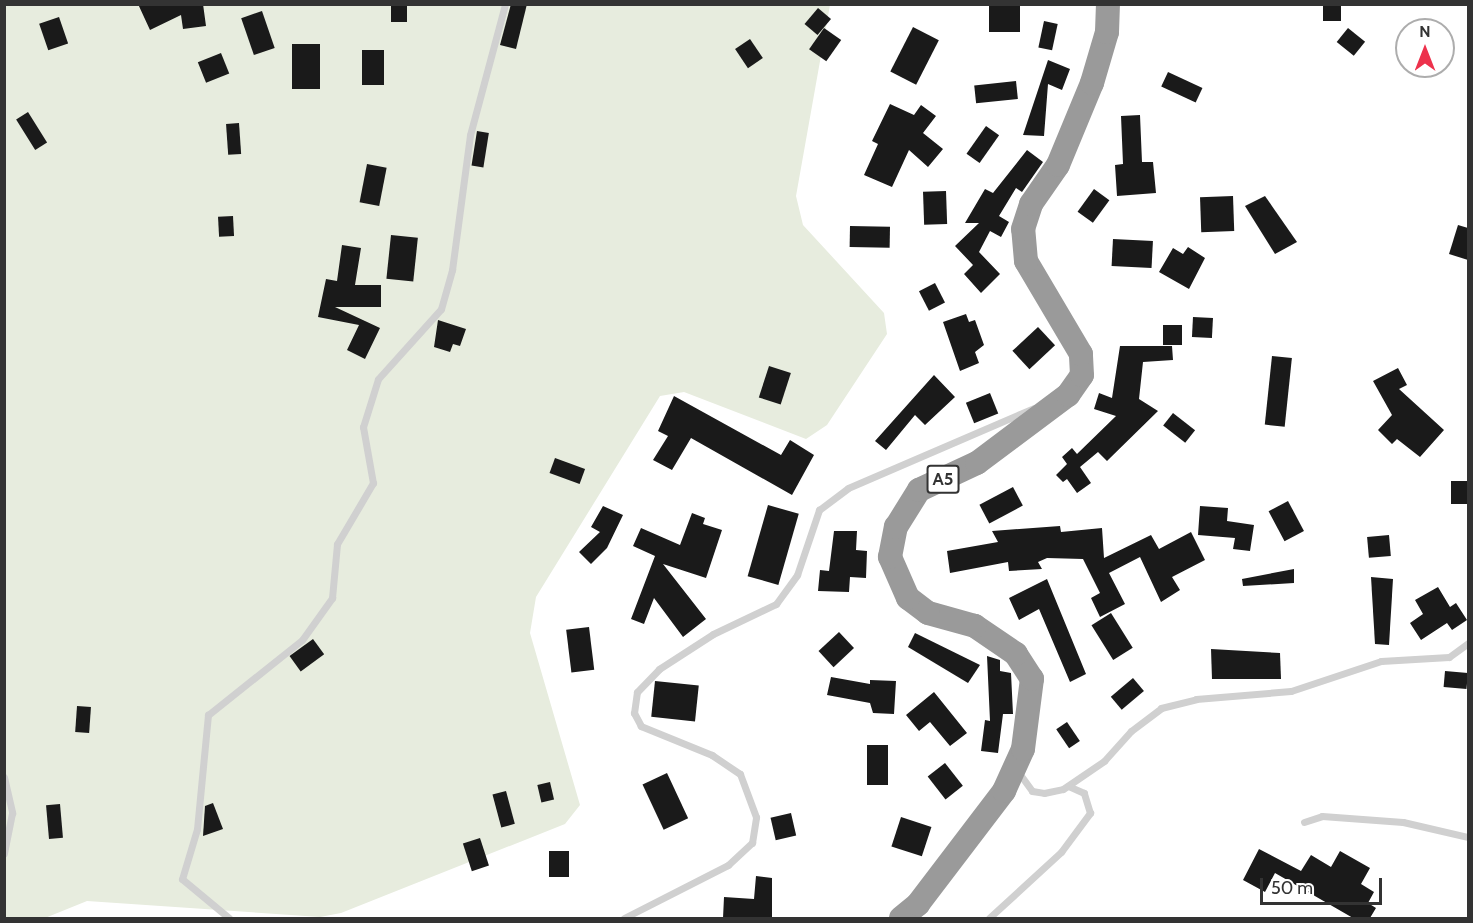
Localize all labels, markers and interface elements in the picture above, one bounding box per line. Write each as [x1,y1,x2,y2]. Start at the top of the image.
north arrow [1395,18,1455,78]
text: N [1419,22,1431,41]
road number: A5 [926,464,960,494]
scale bar [1263,866,1384,904]
text: 50 m [1271,877,1313,899]

